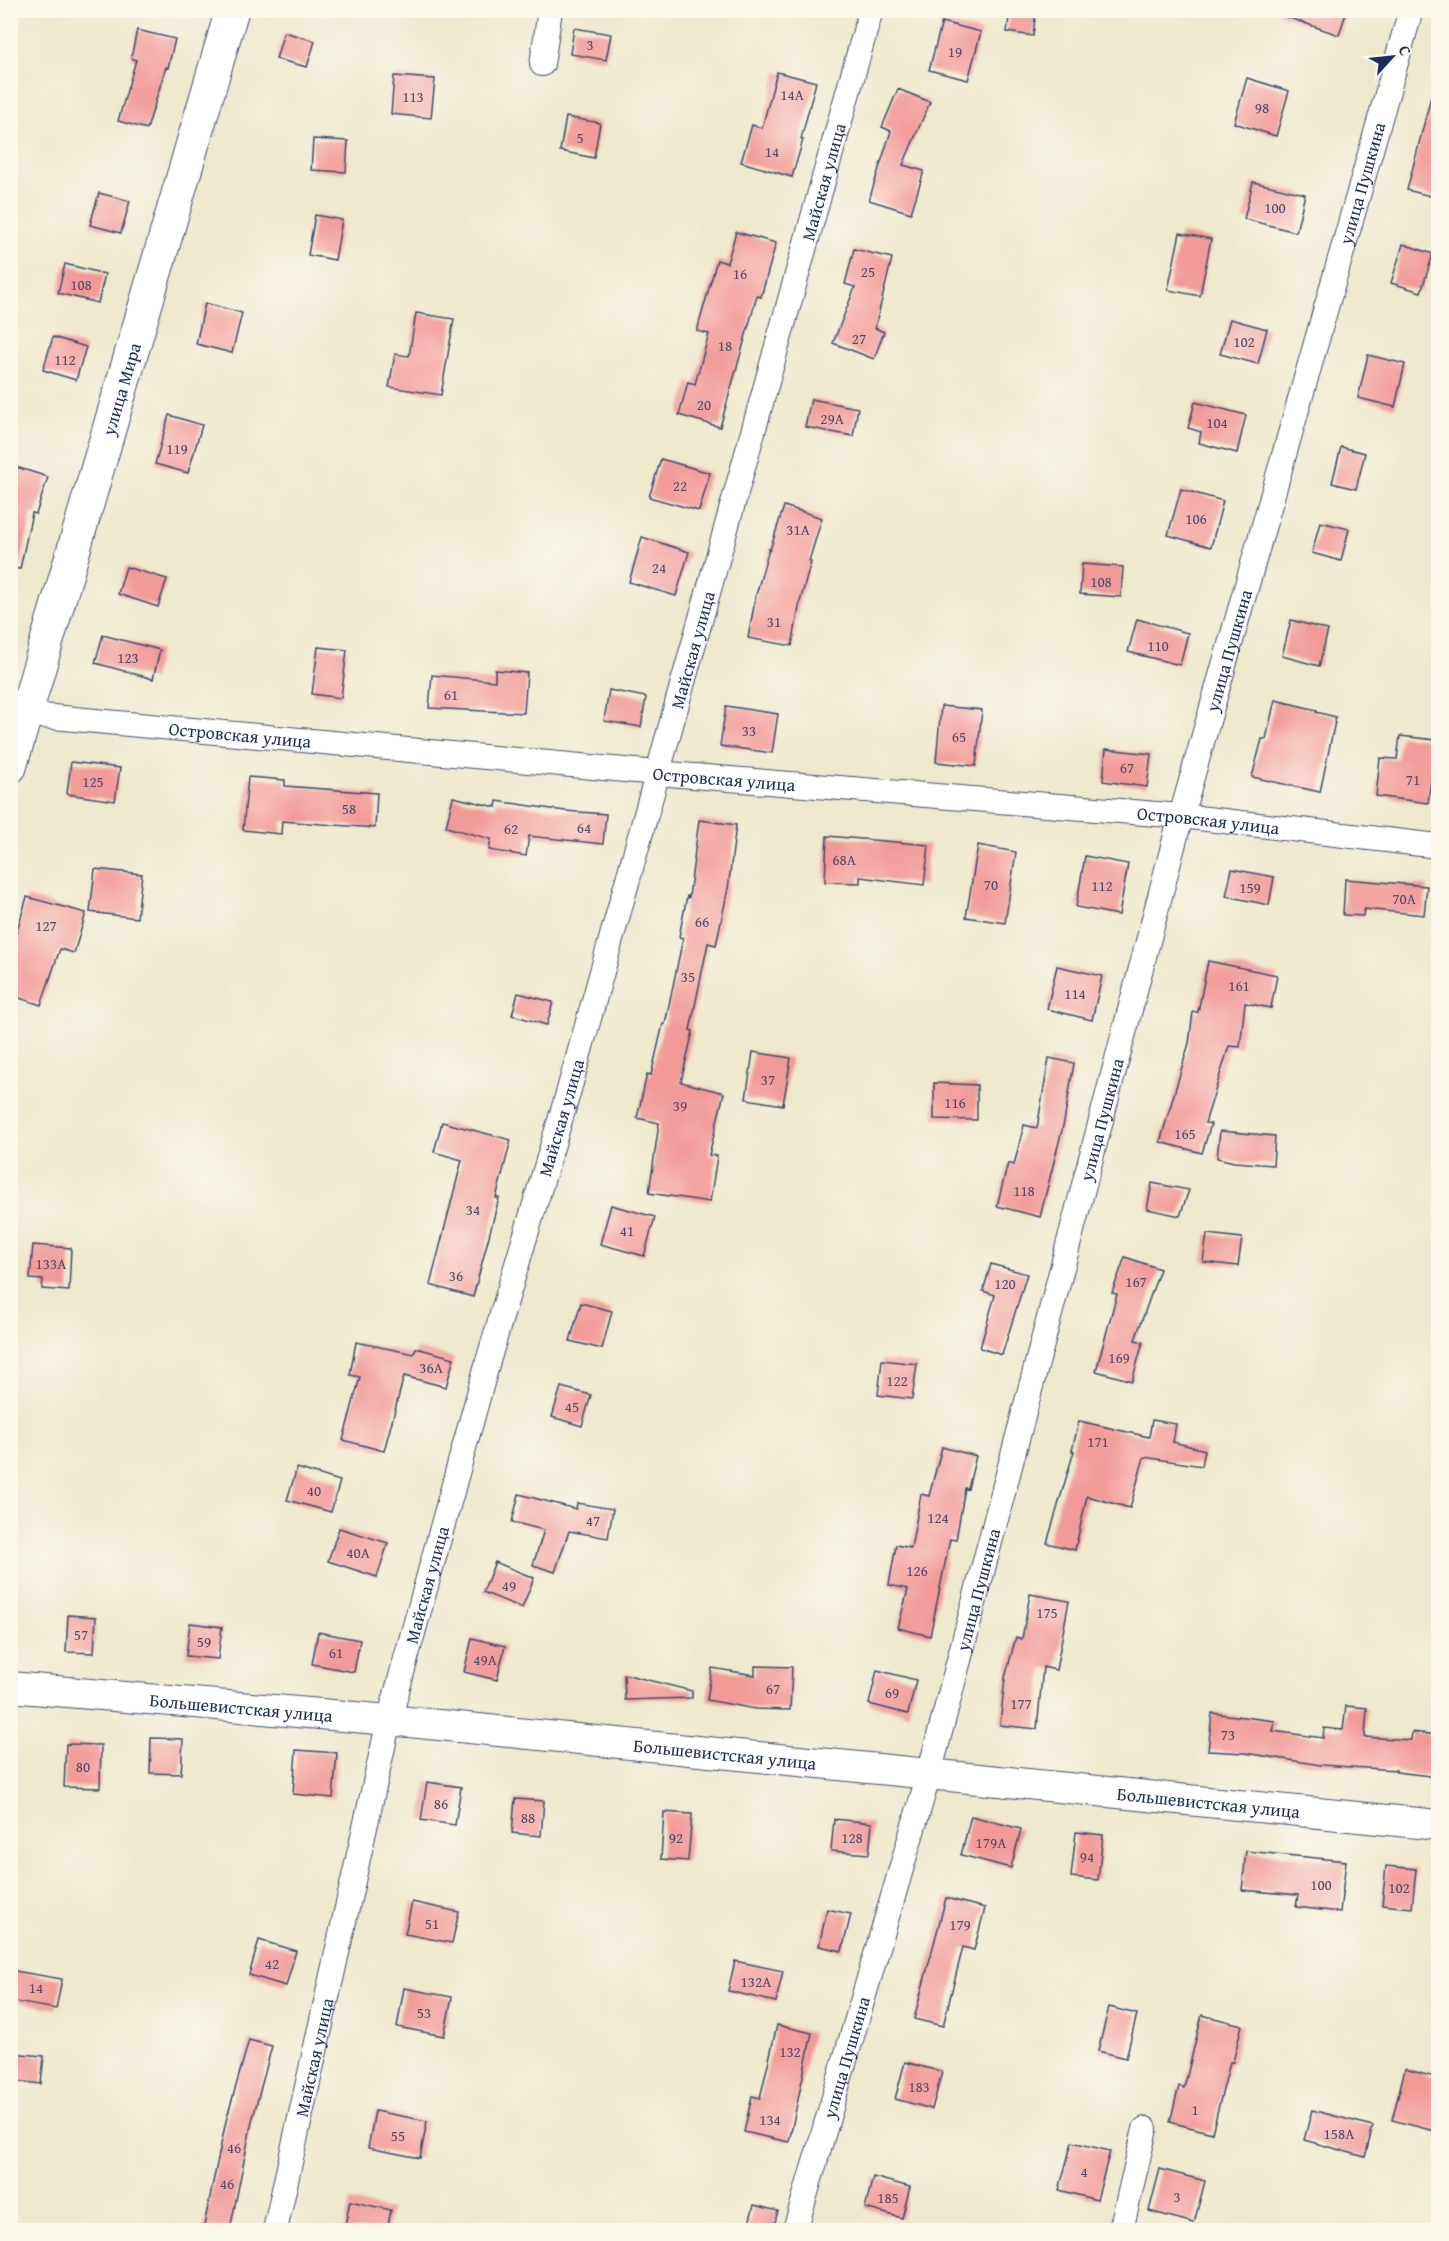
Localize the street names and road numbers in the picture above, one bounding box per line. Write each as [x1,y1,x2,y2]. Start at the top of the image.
street label: улица Пушкина [1331,118,1392,248]
street label: Майская улица [794,119,852,244]
street label: улица Мира [94,339,147,440]
street label: улица Пушкина [1198,586,1259,716]
street label: Майская улица [663,587,722,712]
street label: Островская улица [168,714,313,754]
street label: Островская улица [652,759,797,798]
street label: Островская улица [1136,799,1281,841]
street label: Майская улица [531,1055,591,1180]
street label: улица Пушкина [1072,1055,1130,1185]
street label: Майская улица [397,1522,456,1647]
street label: улица Пушкина [948,1525,1007,1655]
street label: Большевистская улица [148,1686,334,1729]
street label: Большевистская улица [632,1731,818,1776]
street label: Большевистская улица [1116,1779,1302,1825]
street label: улица Пушкина [815,1993,877,2123]
street label: Майская улица [287,1995,340,2119]

